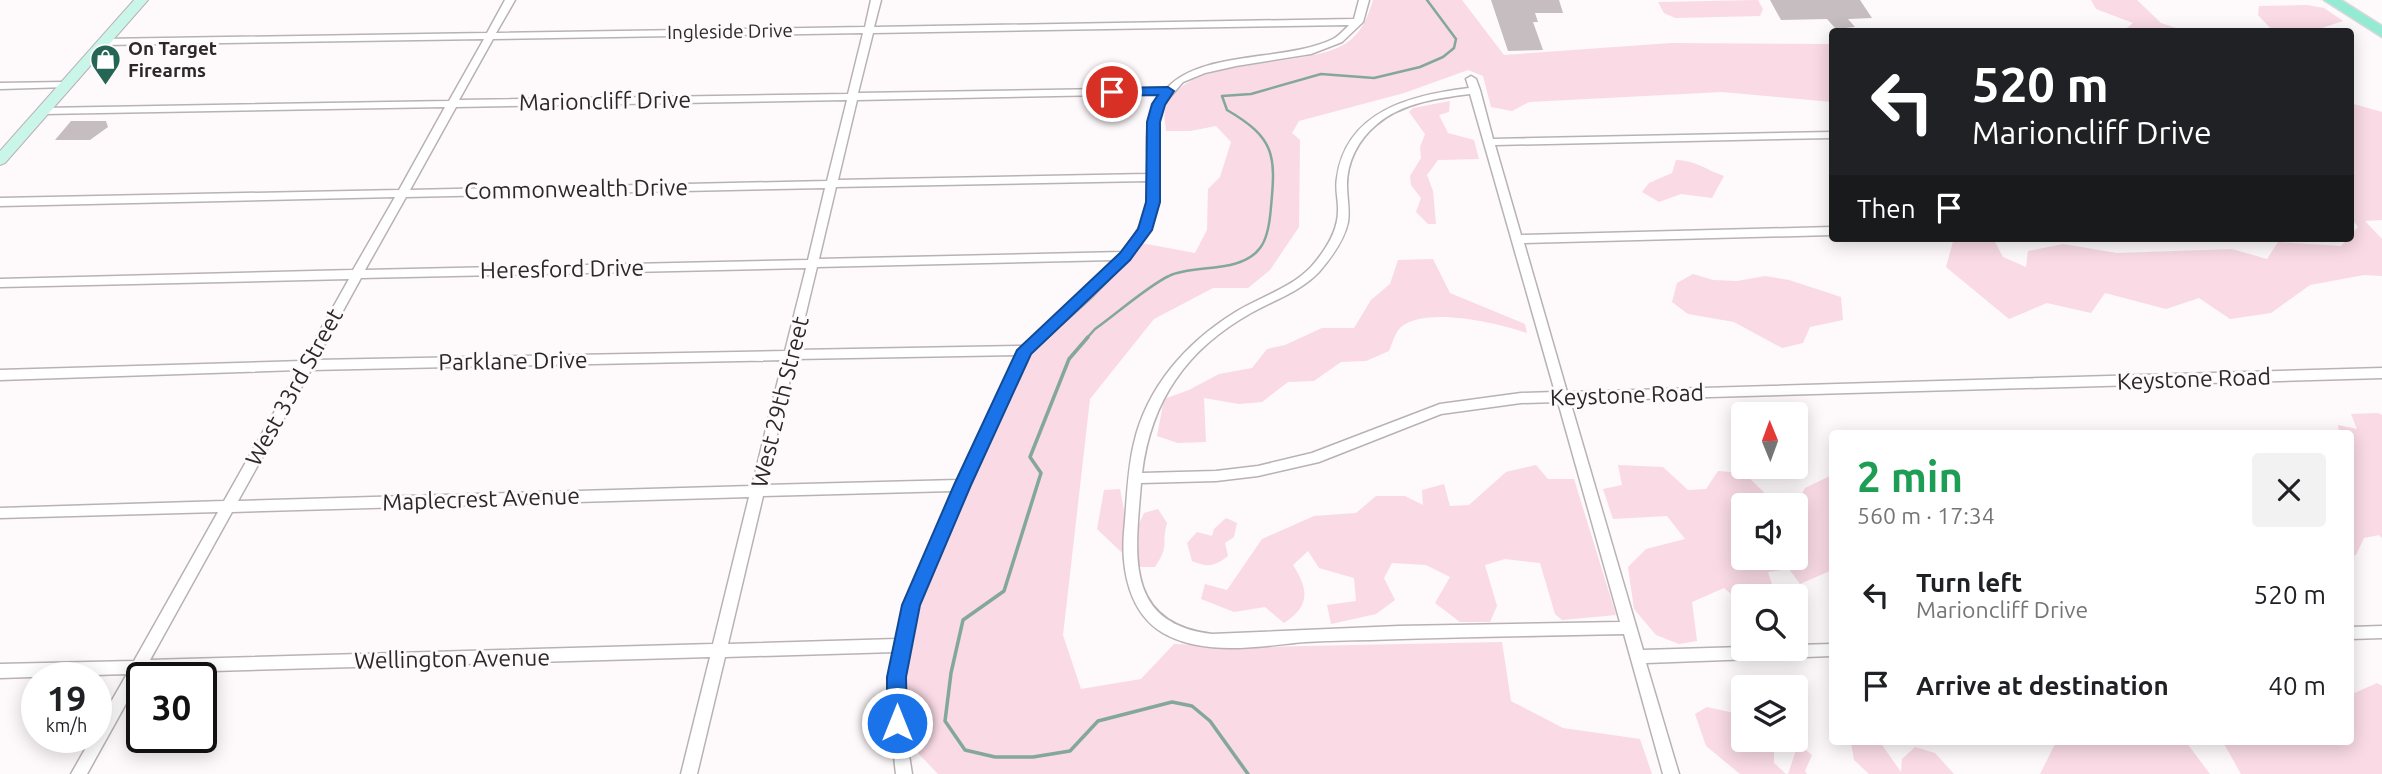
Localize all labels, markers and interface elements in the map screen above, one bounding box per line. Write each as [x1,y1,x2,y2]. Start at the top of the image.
street label: Ingleside Drive [667,19,793,43]
place label: On Target Firearms [128,37,217,81]
shop icon: On Target Firearms [88,42,122,86]
icon: left [1857,56,1948,147]
text: 520 m [1972,56,2109,111]
pin [1082,62,1142,122]
icon: arrive [1093,73,1131,111]
street label: Marioncliff Drive [519,86,691,115]
text: Marioncliff Drive [1972,114,2212,150]
street label: Commonwealth Drive [464,174,688,203]
icon: arrive [1930,189,1968,227]
text: Then [1857,194,1916,223]
street label: Heresford Drive [480,255,644,282]
street label: West 33rd Street [240,304,347,470]
street label: West 29th Street [746,314,813,490]
street label: Parklane Drive [438,347,588,374]
street label: Keystone Road [2117,363,2271,394]
street label: Keystone Road [1550,379,1704,410]
north arrow [1731,402,1808,480]
map controls [1731,402,1808,752]
text: 2 min [1857,453,1963,500]
button: close [2252,453,2326,527]
street label: Maplecrest Avenue [382,483,580,514]
button: sound [1731,493,1808,570]
text: 560 m · 17:34 [1857,503,1995,528]
text: Turn left [1916,568,2022,597]
icon: left [1857,576,1895,614]
text: 520 m [2254,580,2326,609]
button: search [1731,584,1808,661]
text: Marioncliff Drive [1916,597,2088,622]
street label: Wellington Avenue [354,644,550,673]
speed limit sign: 30 [126,662,217,753]
icon: arrive [1857,667,1895,705]
text: Arrive at destination [1916,671,2169,700]
text: 40 m [2268,671,2326,700]
button: layers [1731,675,1808,752]
text: 19 [47,678,86,718]
position arrow [860,686,934,760]
text: km/h [46,715,87,735]

